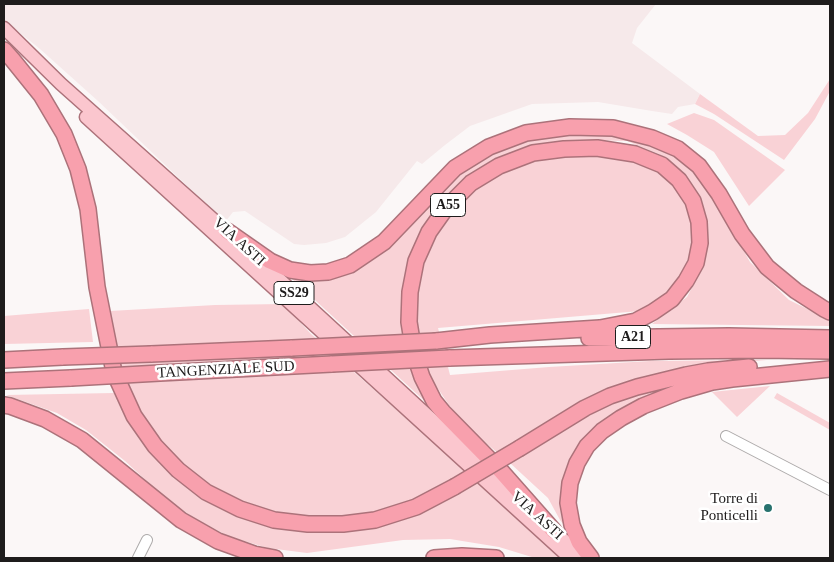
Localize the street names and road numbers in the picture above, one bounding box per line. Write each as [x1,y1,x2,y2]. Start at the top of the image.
road number: A55 [430,194,466,216]
street label: VIA ASTI [209,214,269,270]
road number: SS29 [274,282,314,304]
road number: A21 [616,326,650,348]
street label: TANGENZIALE SUD [157,357,295,383]
street label: VIA ASTI [507,488,567,544]

